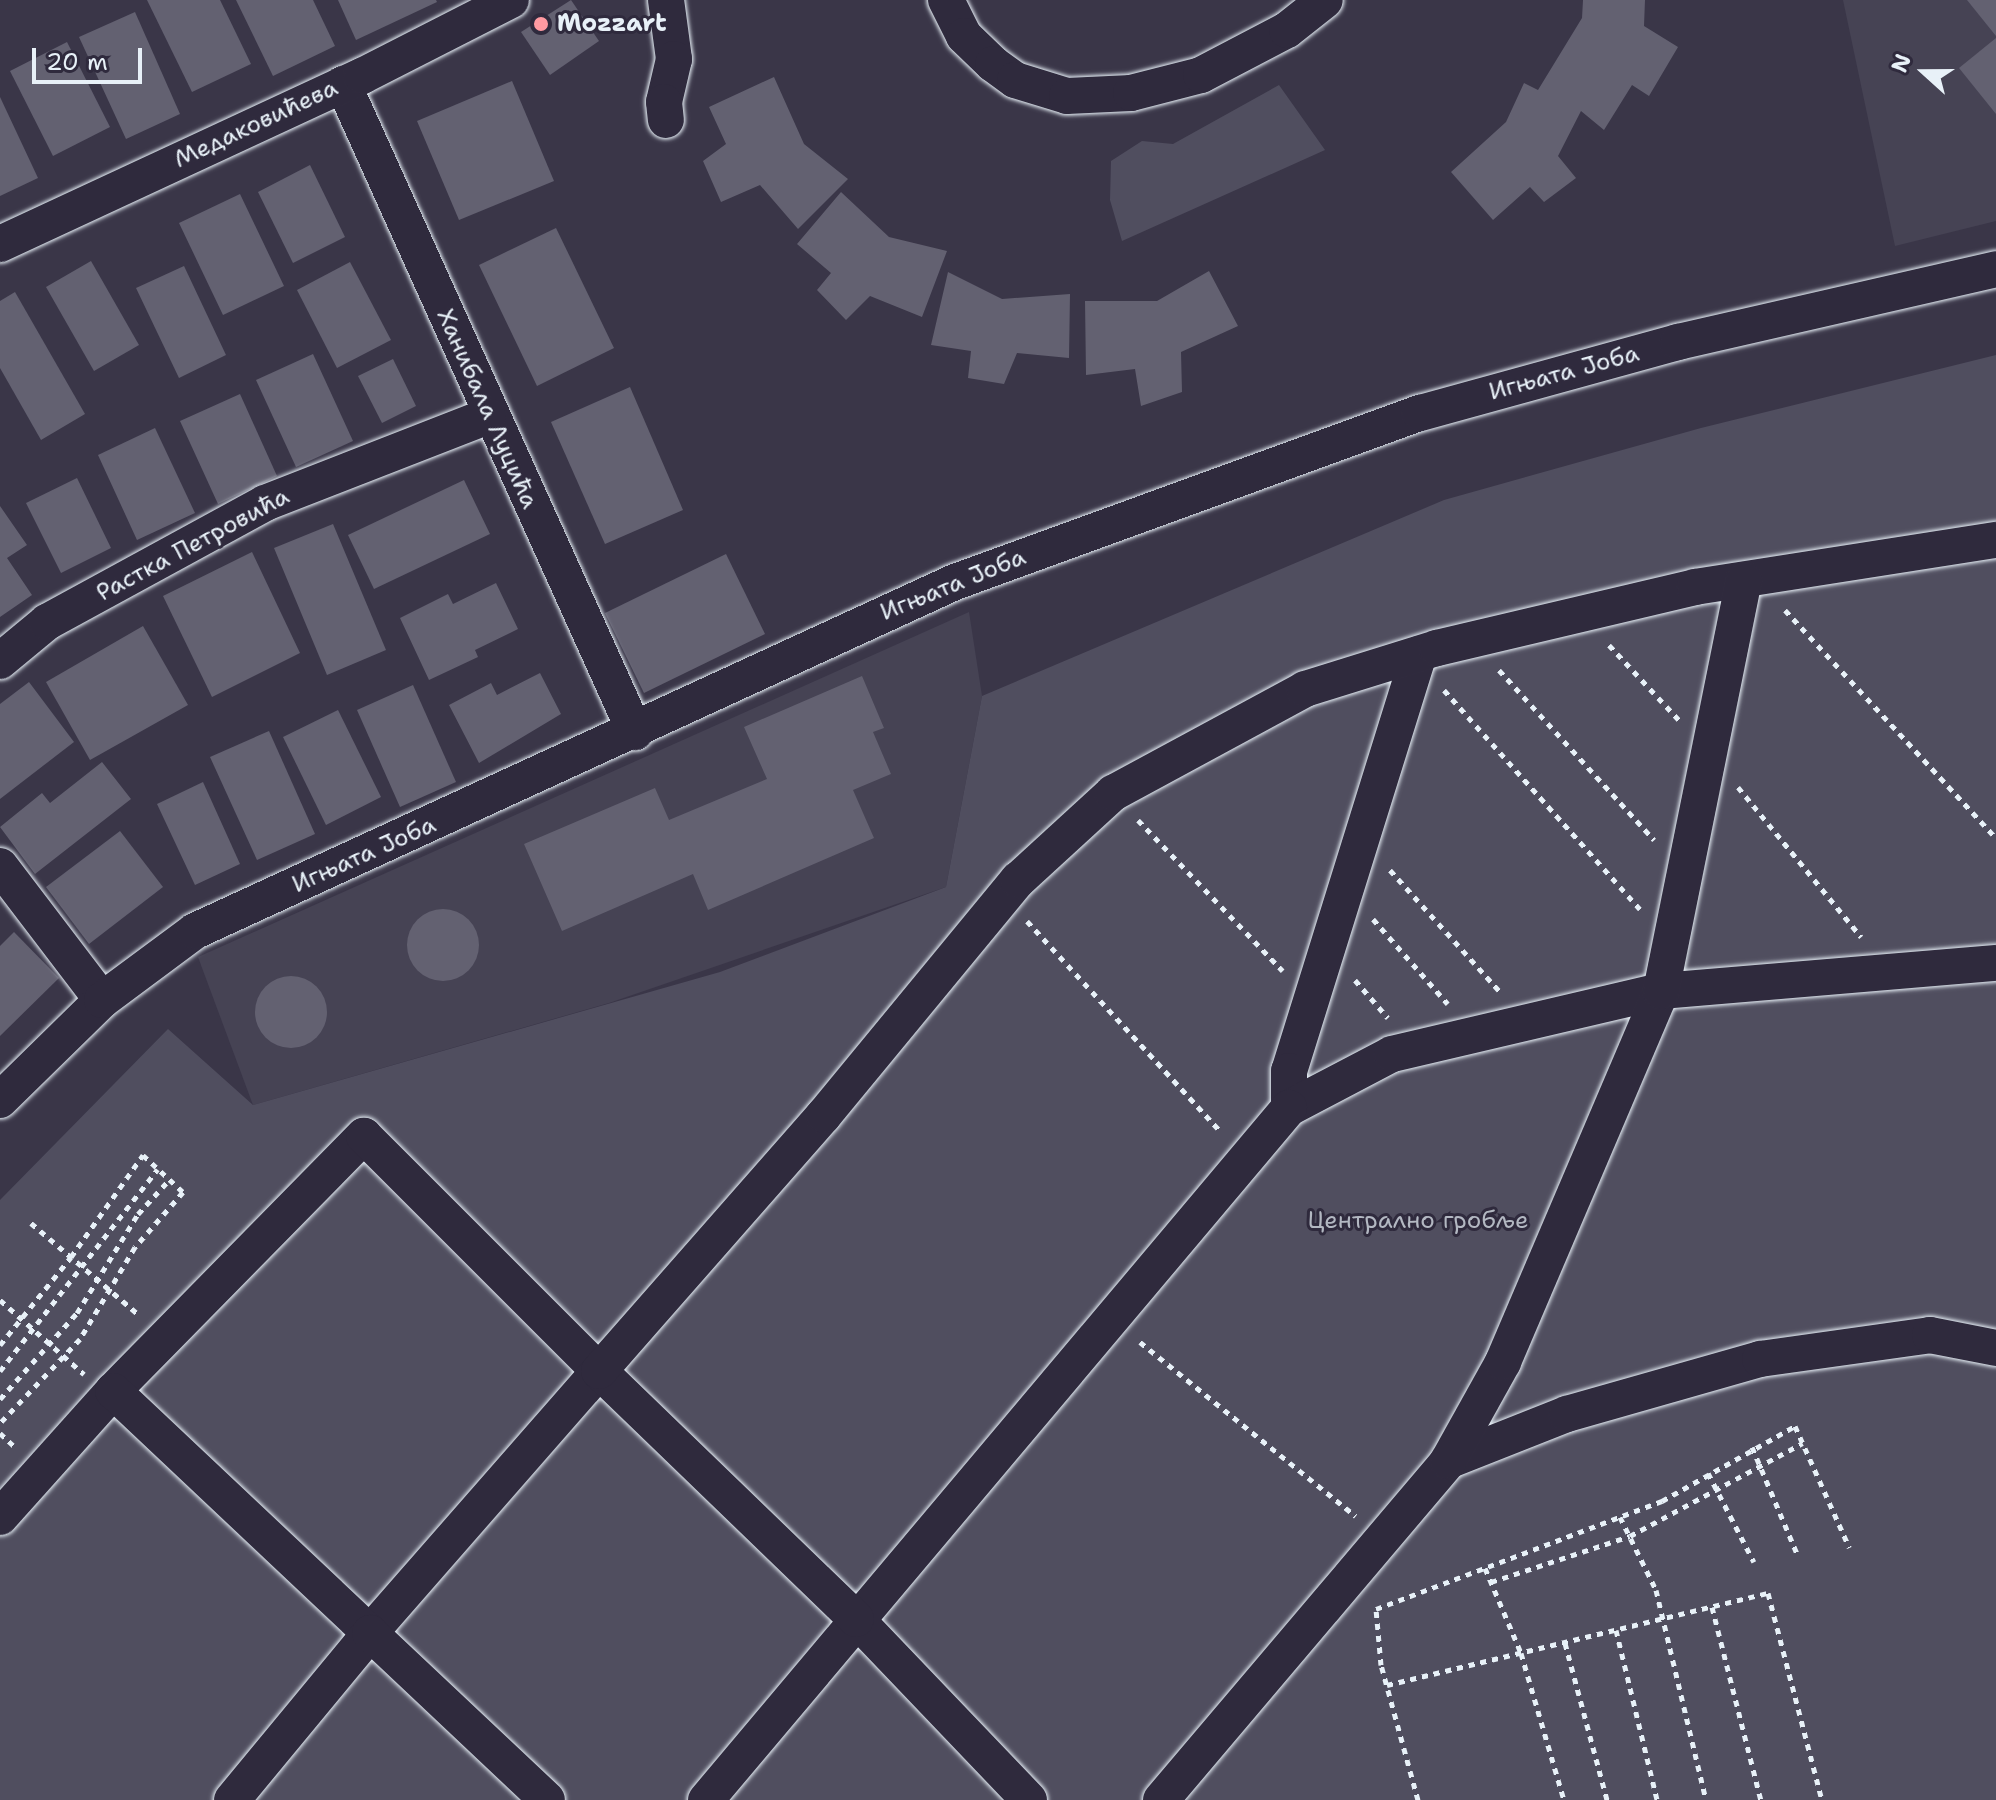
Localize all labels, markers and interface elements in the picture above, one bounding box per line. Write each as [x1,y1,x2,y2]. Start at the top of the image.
place label: Mozzart [557,10,667,38]
marker: Mozzart [532,15,550,33]
scale bar [36,32,146,82]
north arrow [1884,32,1964,112]
text: 20 m [46,46,108,78]
text: N [1884,50,1918,77]
street label: Медаковићева [170,74,342,174]
street label: Ханибала Луцића [430,305,544,513]
street label: Игњата Јоба [1486,339,1642,407]
street label: Растка Петровића [92,482,294,608]
street label: Игњата Јоба [876,543,1030,627]
street label: Игњата Јоба [288,811,440,899]
park label: Централно гробље [1307,1207,1529,1235]

